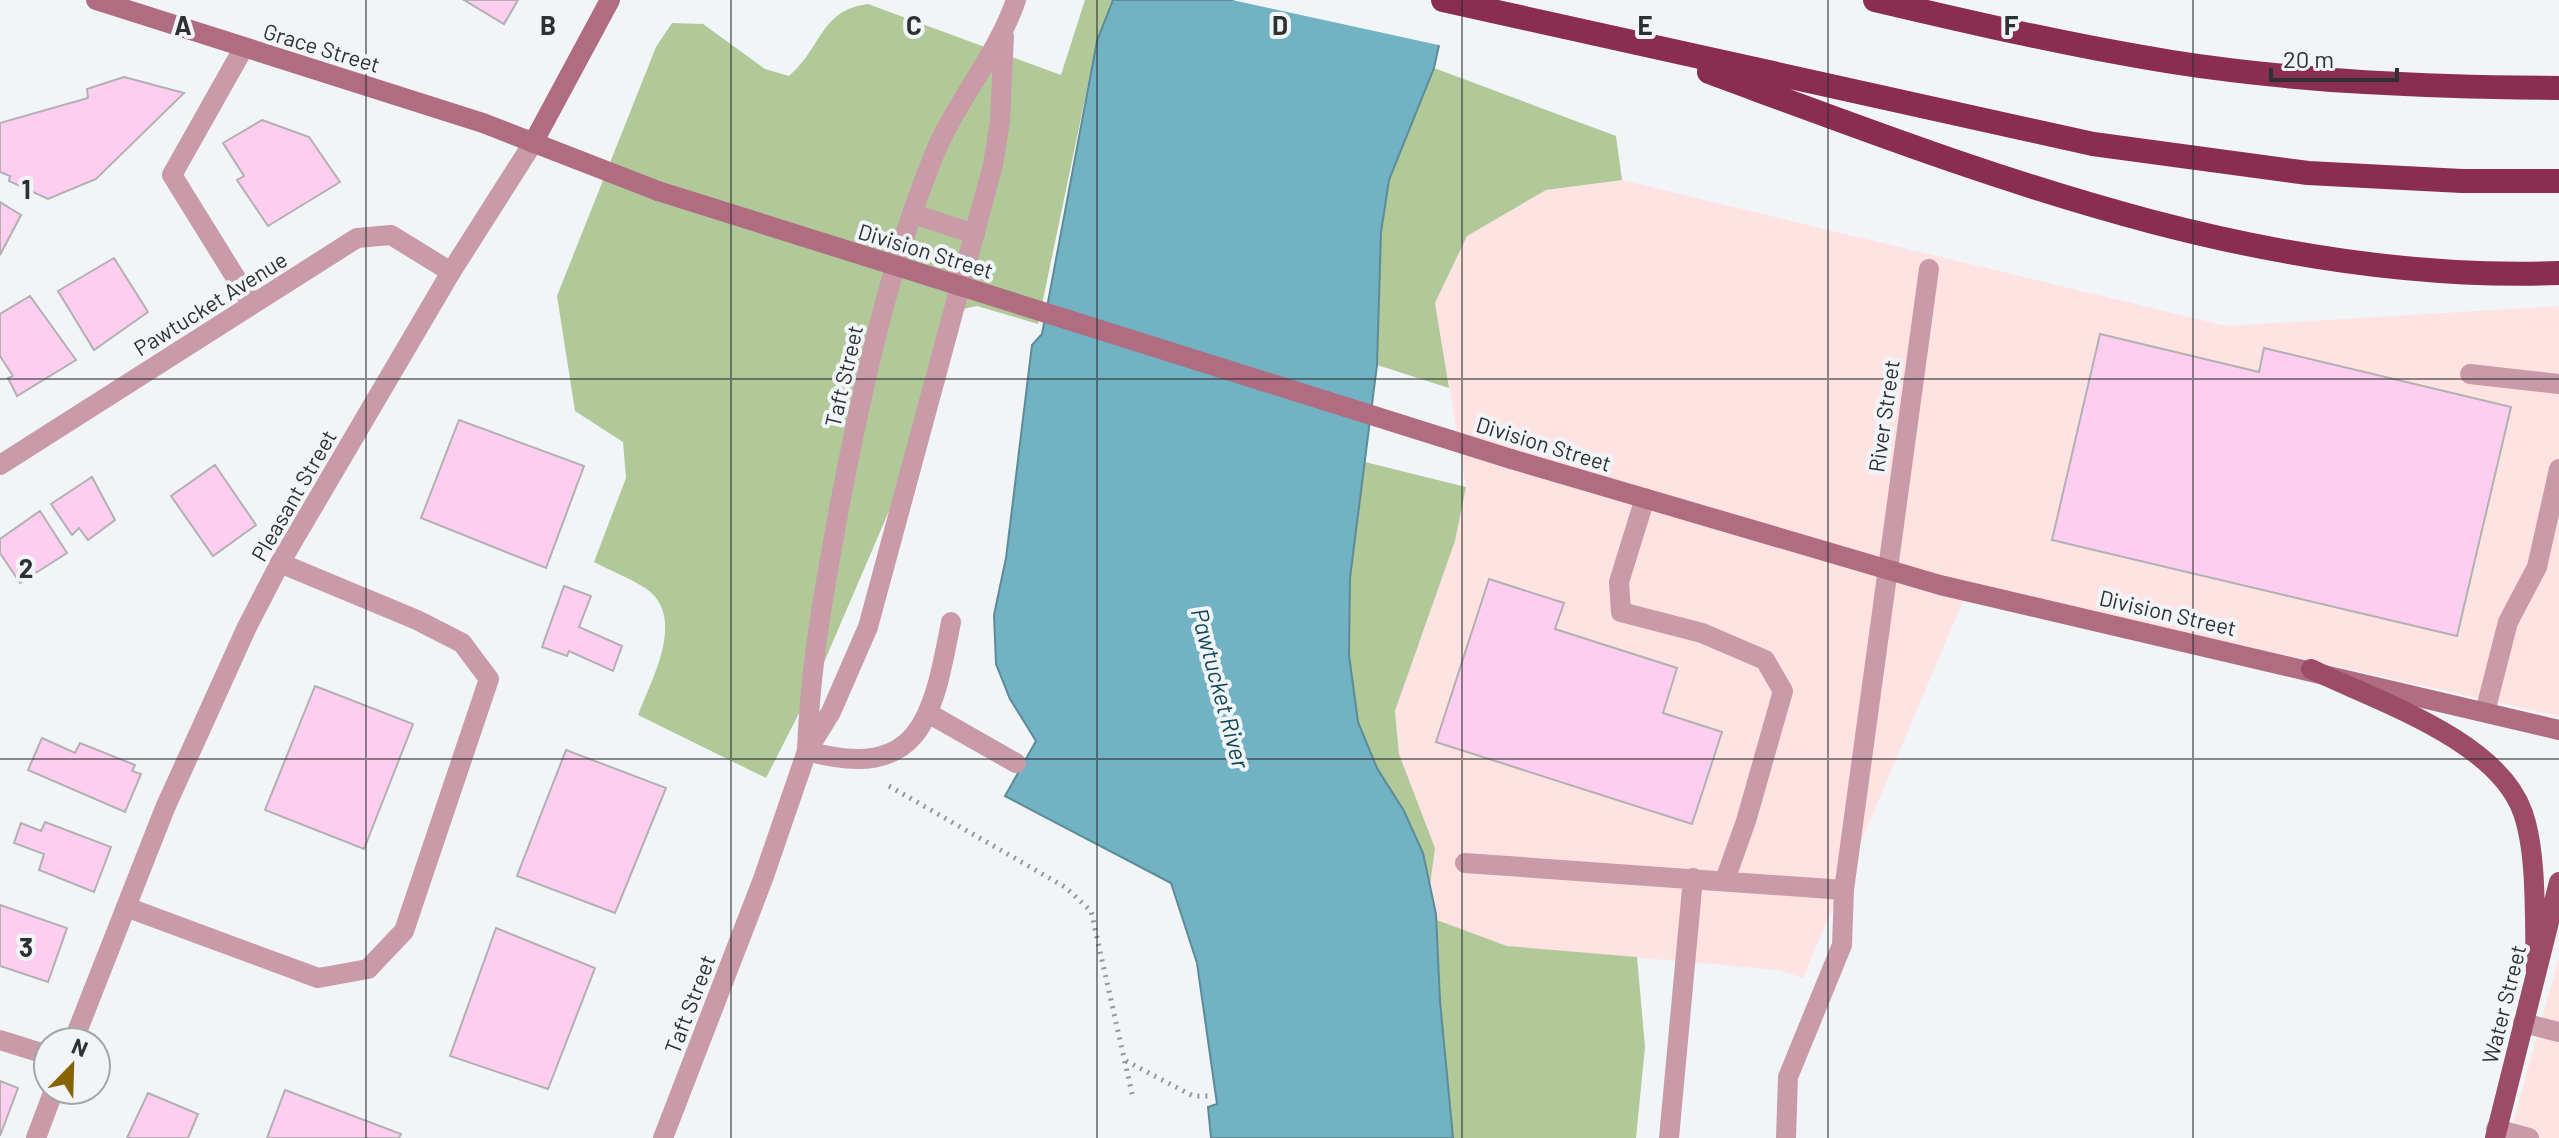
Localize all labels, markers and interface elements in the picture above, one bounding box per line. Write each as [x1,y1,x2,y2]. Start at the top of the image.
text: A [174,9,192,40]
text: B [540,9,556,40]
text: C [906,9,922,40]
text: D [1272,9,1288,40]
text: E [1637,9,1653,40]
text: F [2004,9,2019,40]
street label: Grace Street [261,17,383,77]
scale bar [2271,32,2397,82]
text: 20 m [2283,44,2334,73]
text: 1 [21,173,31,204]
street label: Division Street [855,217,997,283]
street label: Pawtucket Avenue [129,245,291,361]
street label: Taft Street [819,323,867,429]
street label: River Street [1862,358,1904,474]
street label: Division Street [1473,410,1615,476]
street label: Pleasant Street [245,425,341,565]
text: 2 [19,552,33,583]
street label: Division Street [2097,584,2239,640]
water label: Pawtucket River [1186,605,1257,773]
text: 3 [19,931,33,962]
street label: Water Street [2476,942,2530,1066]
street label: Taft Street [658,951,720,1057]
north arrow [32,1026,112,1106]
text: N [68,1032,92,1061]

